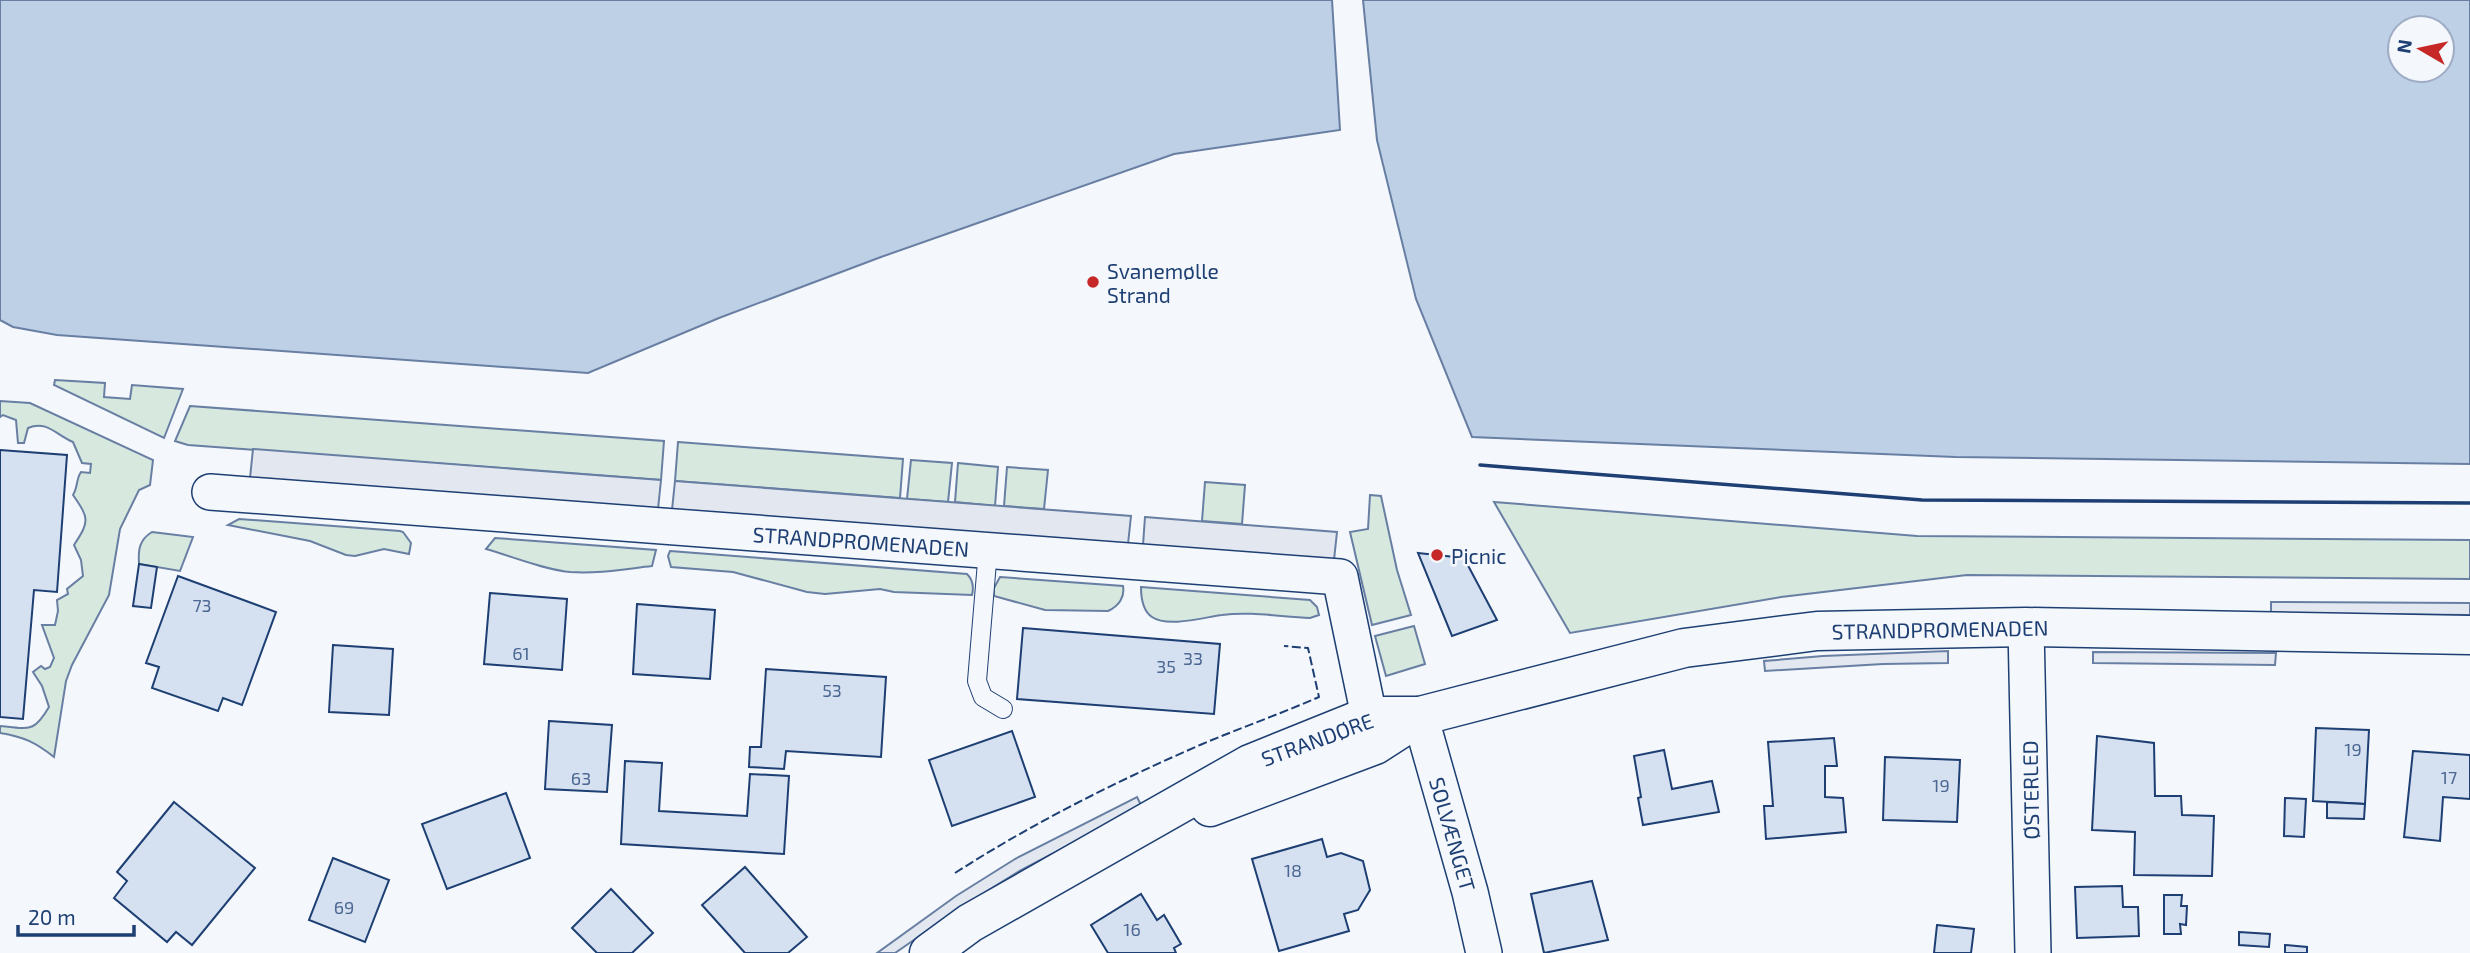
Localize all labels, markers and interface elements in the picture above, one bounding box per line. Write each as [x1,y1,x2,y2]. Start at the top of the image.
north arrow [2386,14,2456,84]
text: N [2391,38,2416,55]
place label: Svanemølle Strand [1107,258,1219,307]
marker: Svanemølle Strand [1085,274,1101,290]
street label: STRANDPROMENADEN [752,521,970,561]
place label: Picnic [1451,543,1507,568]
marker: Picnic [1429,547,1445,563]
house number: 73 [192,594,212,616]
street label: STRANDPROMENADEN [1831,615,2049,643]
house number: 61 [512,642,530,664]
house number: 33 [1183,647,1203,669]
house number: 35 [1156,655,1176,677]
house number: 53 [822,679,842,701]
street label: STRANDØRE [1258,707,1376,771]
house number: 19 [2344,738,2362,760]
street label: ØSTERLED [2017,740,2043,840]
house number: 17 [2441,766,2457,788]
house number: 63 [571,767,591,789]
street label: SOLVÆNGET [1425,774,1481,894]
house number: 19 [1932,774,1950,796]
house number: 18 [1284,859,1302,881]
scale bar [18,894,133,938]
house number: 69 [334,896,354,918]
text: 20 m [28,904,76,929]
house number: 16 [1123,918,1141,940]

